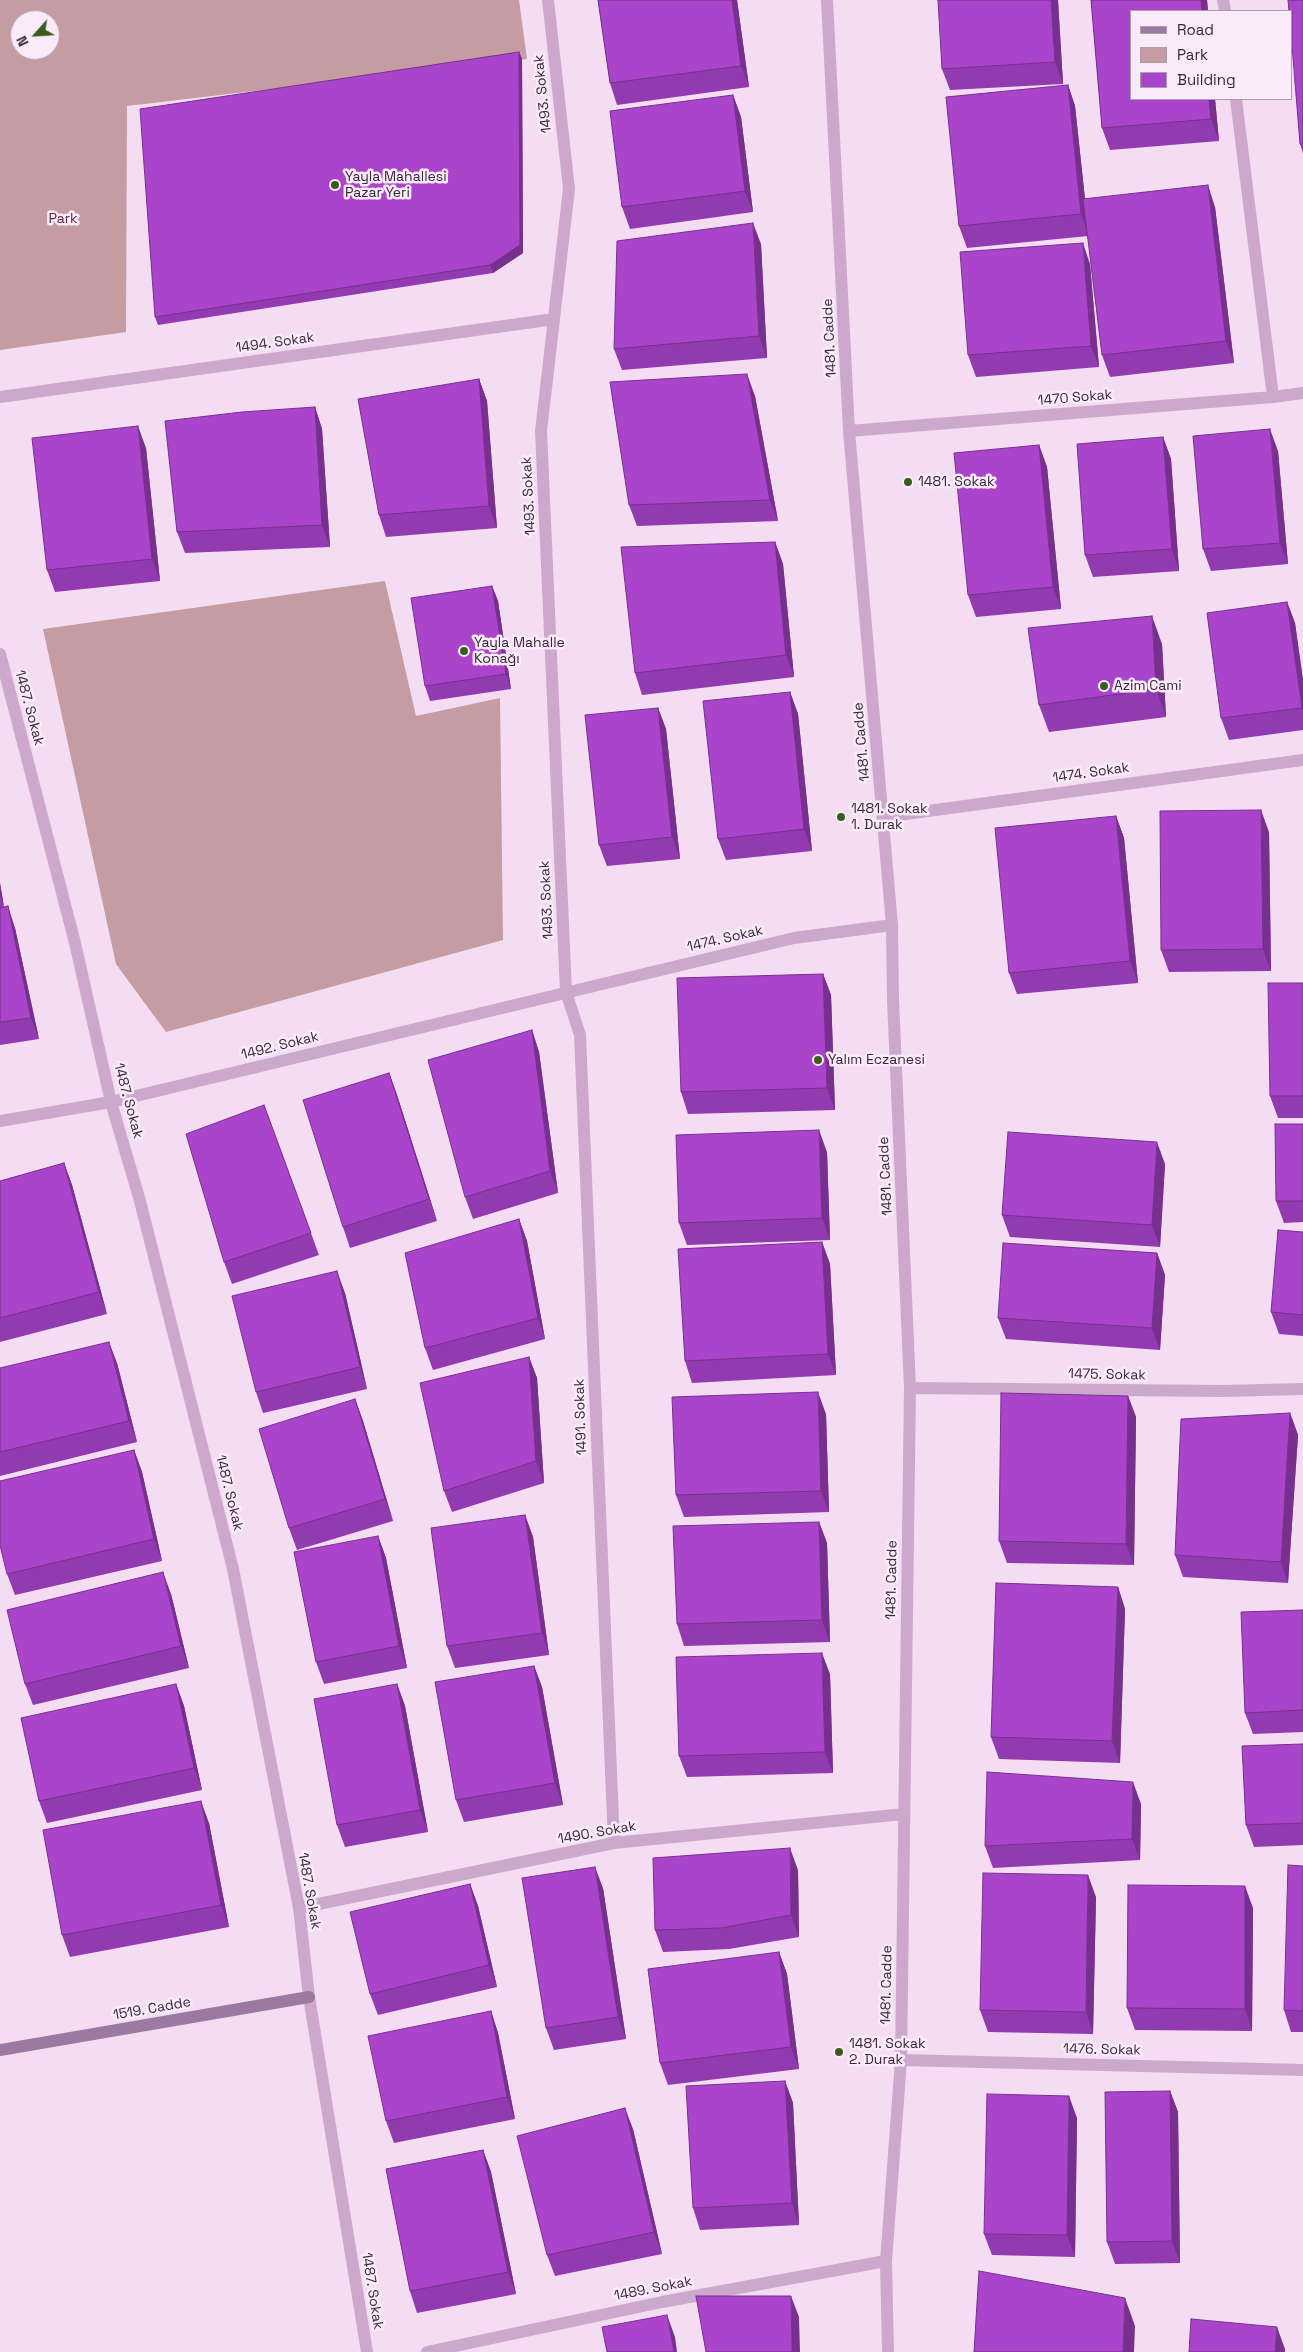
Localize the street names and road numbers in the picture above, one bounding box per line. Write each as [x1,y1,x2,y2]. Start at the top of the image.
street label: 1493. Sokak [531,54,555,134]
street label: 1481. Cadde [820,298,840,378]
street label: 1494. Sokak [235,329,315,357]
street label: 1470 Sokak [1037,386,1113,410]
street label: 1493. Sokak [519,456,539,536]
street label: 1487. Sokak [11,668,47,748]
street label: 1481. Cadde [850,702,874,782]
street label: 1474. Sokak [1052,759,1130,787]
street label: 1493. Sokak [537,860,557,940]
street label: 1474. Sokak [685,922,765,956]
street label: 1492. Sokak [240,1028,320,1064]
street label: 1487. Sokak [110,1061,146,1141]
street label: 1481. Cadde [876,1136,896,1216]
street label: 1475. Sokak [1068,1366,1146,1384]
street label: 1491. Sokak [571,1379,591,1455]
street label: 1487. Sokak [211,1453,247,1533]
street label: 1481. Cadde [883,1540,901,1620]
street label: 1490. Sokak [557,1818,637,1848]
street label: 1487. Sokak [294,1851,324,1931]
street label: 1481. Cadde [878,1945,896,2025]
street label: 1519. Cadde [112,1994,192,2024]
street label: 1476. Sokak [1063,2041,1141,2059]
street label: 1487. Sokak [358,2251,386,2331]
street label: 1489. Sokak [613,2273,693,2305]

